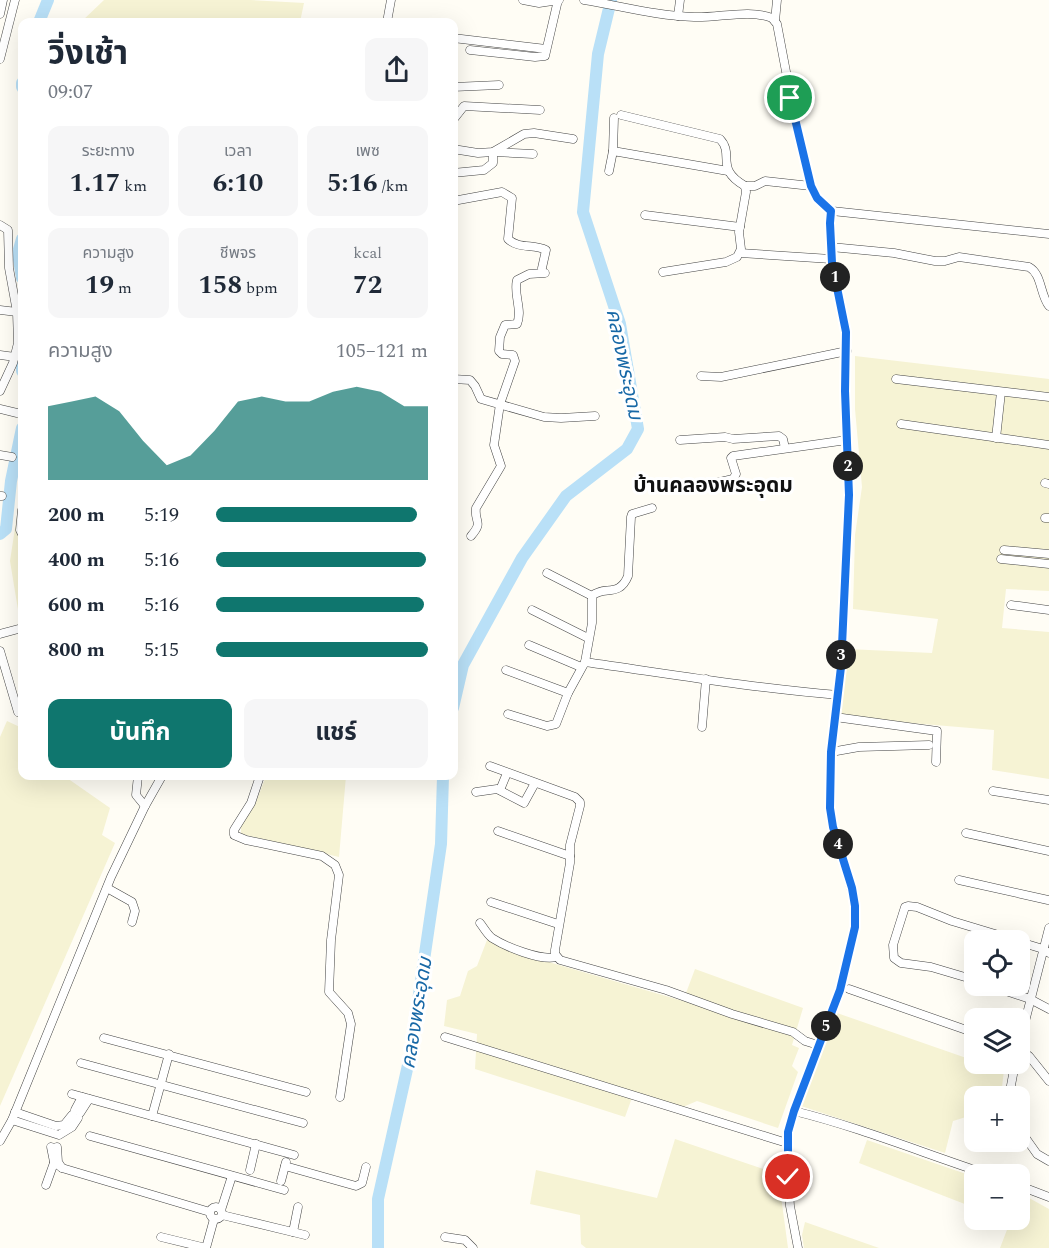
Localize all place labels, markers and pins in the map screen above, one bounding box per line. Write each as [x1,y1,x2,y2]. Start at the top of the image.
pin [764,72,815,123]
pin: 1 [820,262,850,292]
pin: 2 [833,451,863,481]
pin: 3 [826,640,856,670]
pin: 4 [823,829,853,859]
pin: 5 [811,1011,841,1041]
pin [762,1151,813,1202]

